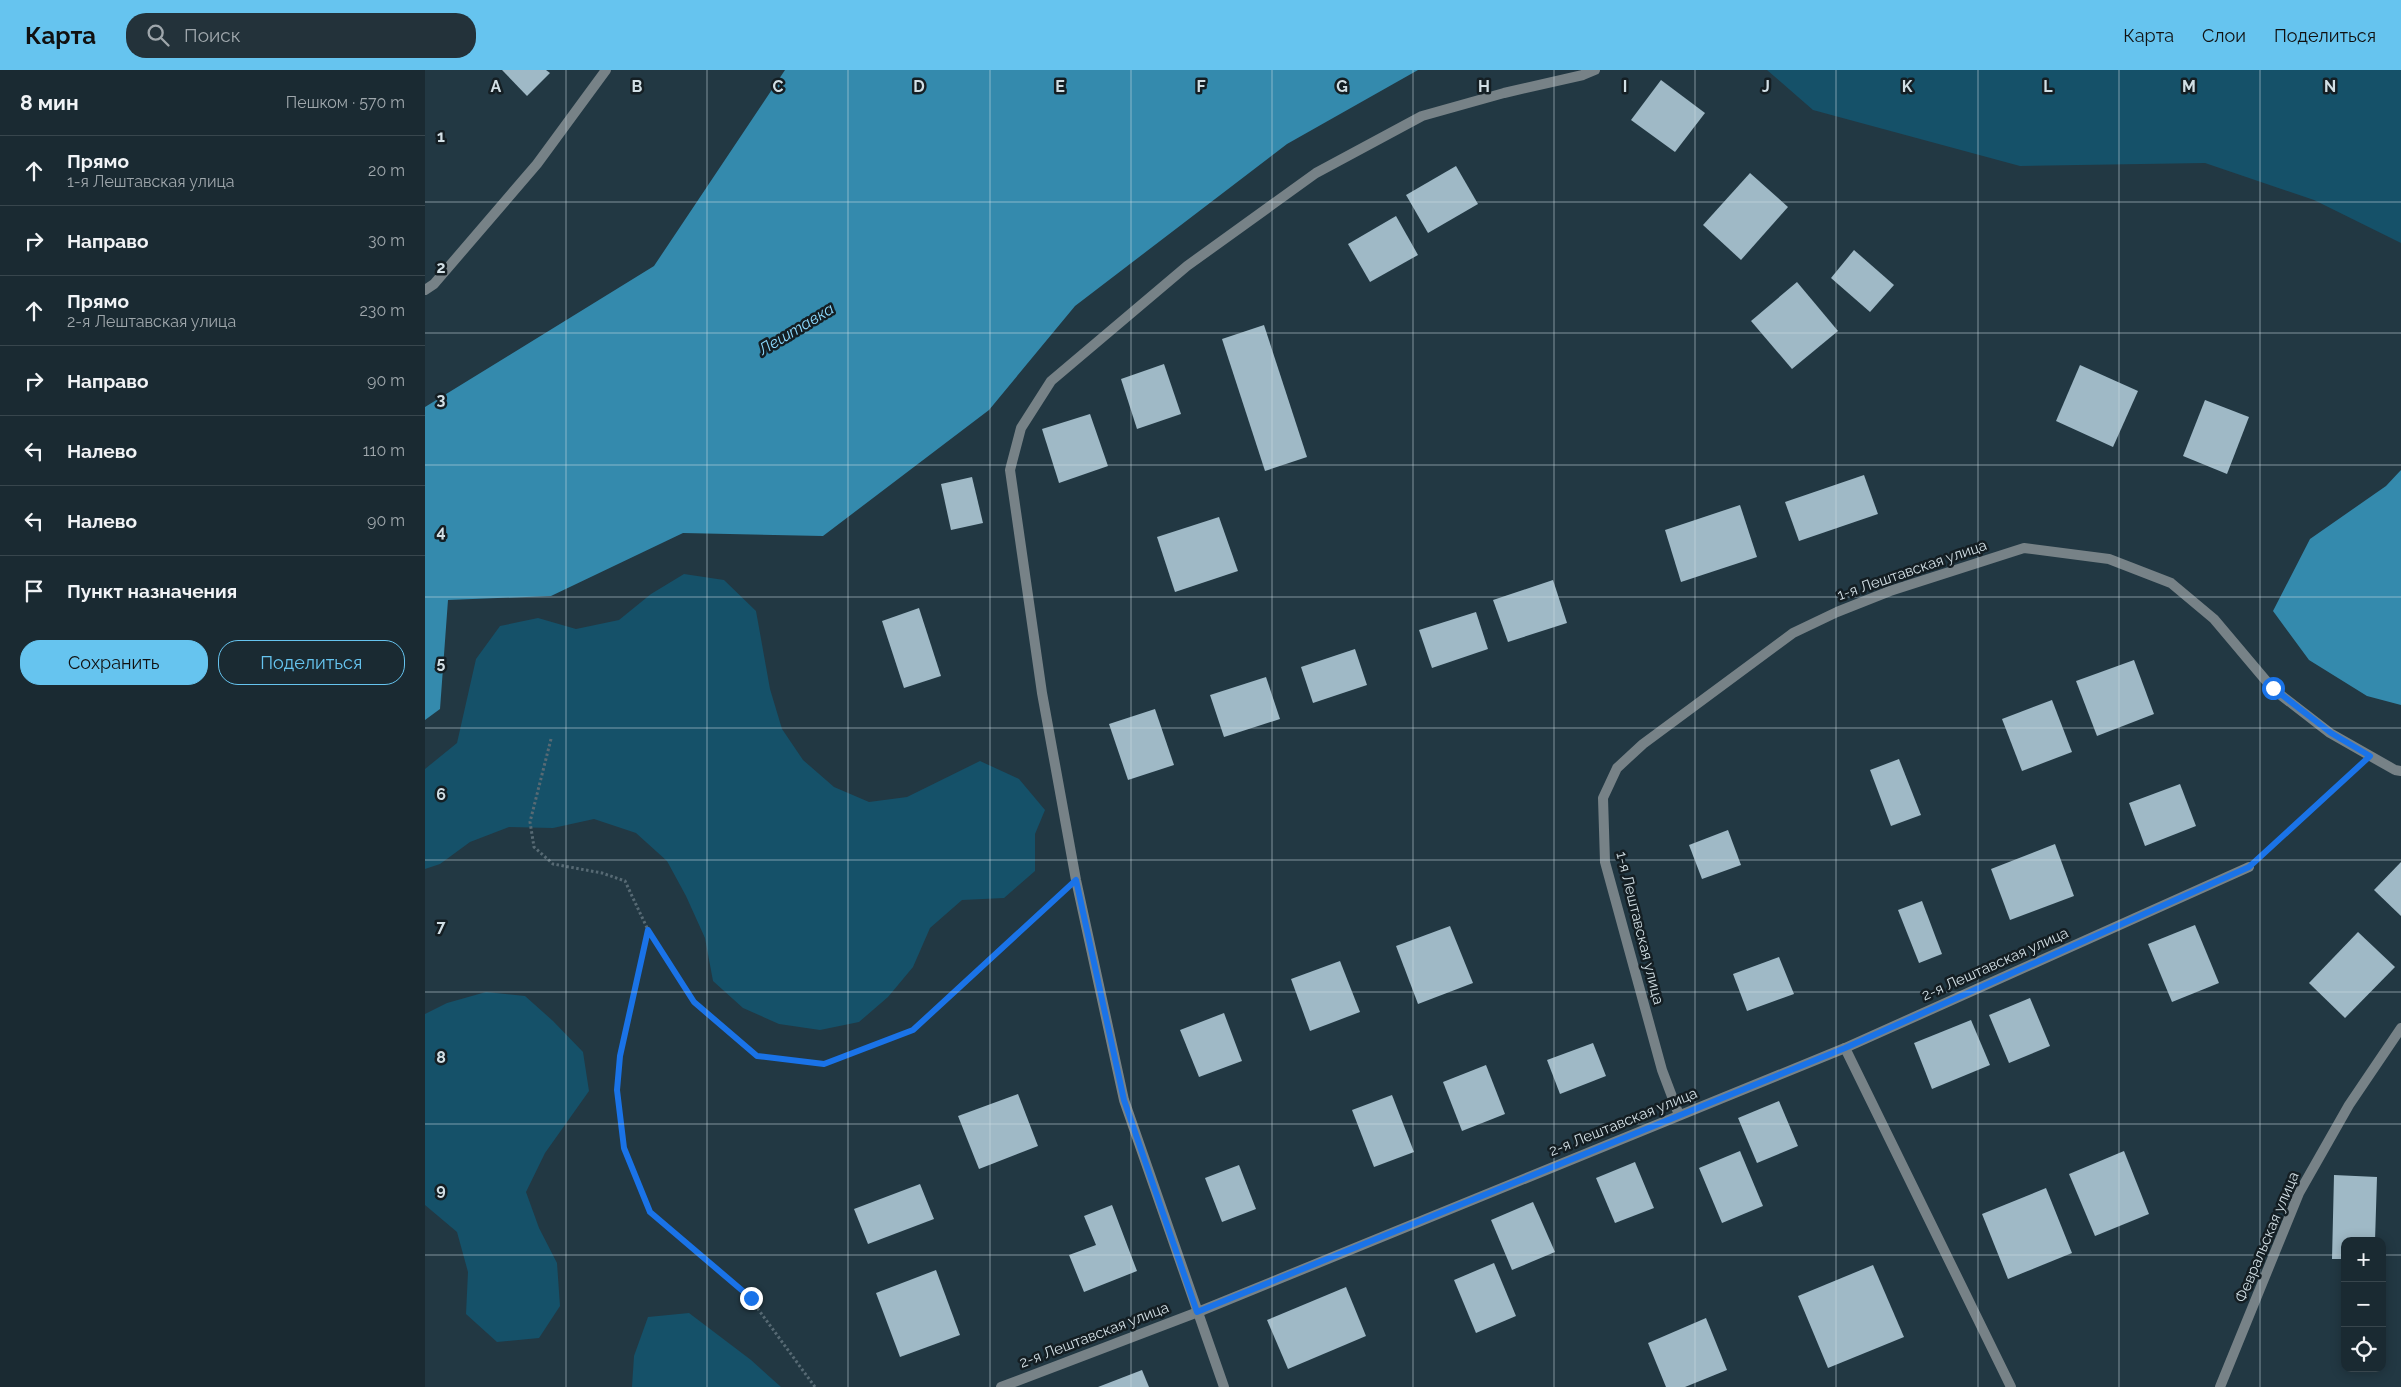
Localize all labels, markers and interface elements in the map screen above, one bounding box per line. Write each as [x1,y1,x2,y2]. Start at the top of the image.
search box [126,13,476,58]
text: Карта [25,21,96,50]
icon: search [144,21,172,49]
text: Поиск [184,24,241,46]
text: Карта [2123,25,2174,46]
text: Слои [2202,25,2246,46]
text: Поделиться [2274,25,2376,46]
text: A [491,77,502,96]
text: B [632,77,643,96]
text: C [773,77,784,96]
text: D [913,77,925,96]
text: E [1055,77,1065,96]
text: F [1196,77,1206,96]
text: G [1336,77,1348,96]
text: H [1478,77,1490,96]
text: I [1623,77,1627,96]
text: J [1762,77,1770,96]
text: K [1902,77,1913,96]
text: L [2043,77,2053,96]
text: M [2182,77,2196,96]
text: N [2324,77,2336,96]
text: 8 мин [20,90,79,115]
text: Пешком · 570 m [286,93,405,112]
text: 1 [437,127,445,146]
text: Прямо [67,150,129,172]
icon: ahead [20,157,48,185]
text: 20 m [368,161,405,180]
text: 1-я Лештавская улица [67,172,234,191]
icon: right [20,227,48,255]
text: Направо [67,230,148,252]
text: 30 m [368,231,405,250]
text: 2 [436,258,446,277]
text: Прямо [67,290,129,312]
icon: ahead [20,297,48,325]
water label: Лештавка [754,299,838,359]
text: 230 m [360,301,405,320]
text: 2-я Лештавская улица [67,312,236,331]
icon: right [20,367,48,395]
text: Направо [67,370,148,392]
text: 90 m [367,371,405,390]
text: 3 [437,390,446,409]
icon: left [20,437,48,465]
text: Налево [67,440,137,462]
text: 110 m [363,441,405,460]
icon: left [20,507,48,535]
text: Налево [67,510,137,532]
text: 90 m [367,511,405,530]
text: 4 [436,522,446,541]
street label: 1-я Лештавская улица [1835,536,1989,604]
icon: arrive [20,577,48,605]
text: Пункт назначения [67,580,237,602]
button: Сохранить [20,640,208,685]
button: Поделиться [218,640,405,685]
text: 5 [437,653,446,672]
route start [2262,677,2285,700]
text: 6 [436,785,446,804]
street label: 1-я Лештавская улица [1612,850,1668,1006]
text: 7 [437,917,446,936]
street label: 2-я Лештавская улица [1919,924,2071,1004]
text: 8 [436,1048,446,1067]
street label: 2-я Лештавская улица [1546,1084,1700,1160]
street label: Февральская улица [2231,1169,2303,1305]
text: 9 [436,1180,446,1199]
map controls [2341,1237,2386,1372]
button: + [2341,1237,2386,1282]
button: − [2341,1282,2386,1327]
route end [740,1287,763,1310]
street label: 2-я Лештавская улица [1017,1298,1171,1372]
button: locate [2341,1327,2386,1372]

